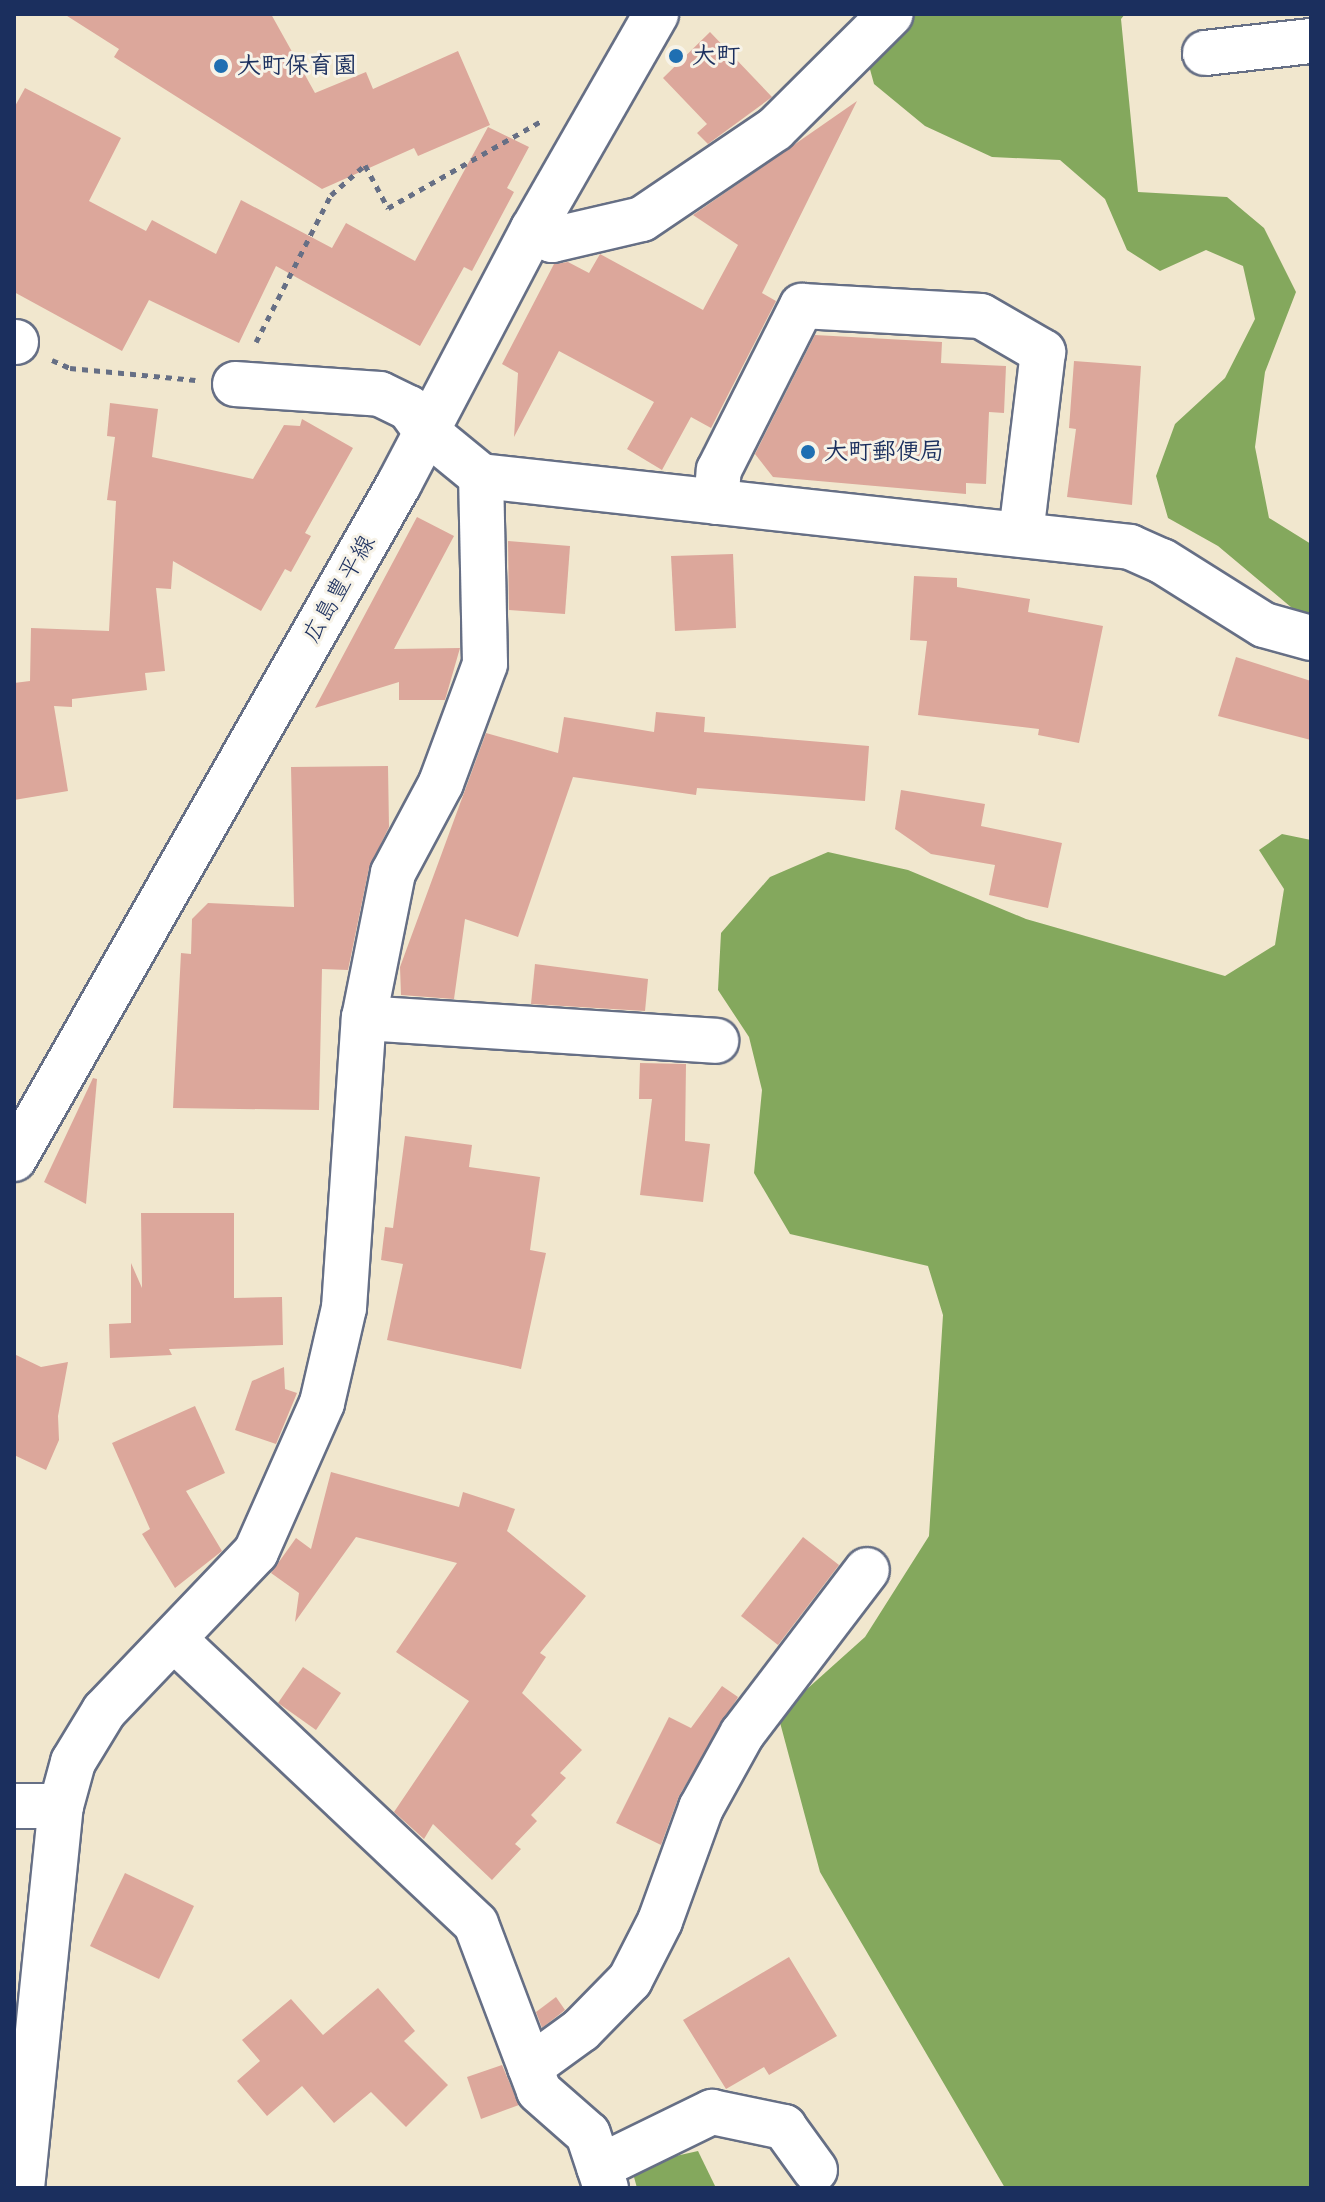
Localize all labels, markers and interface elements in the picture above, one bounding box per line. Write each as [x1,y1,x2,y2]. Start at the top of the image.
place label: 大町 [692,42,740,70]
marker: 大町 [667,47,685,65]
place label: 大町保育園 [237,52,357,80]
marker: 大町保育園 [212,57,230,75]
place label: 大町郵便局 [824,438,944,466]
marker: 大町郵便局 [799,443,817,461]
street label: 広島豊平線 [297,530,381,648]

